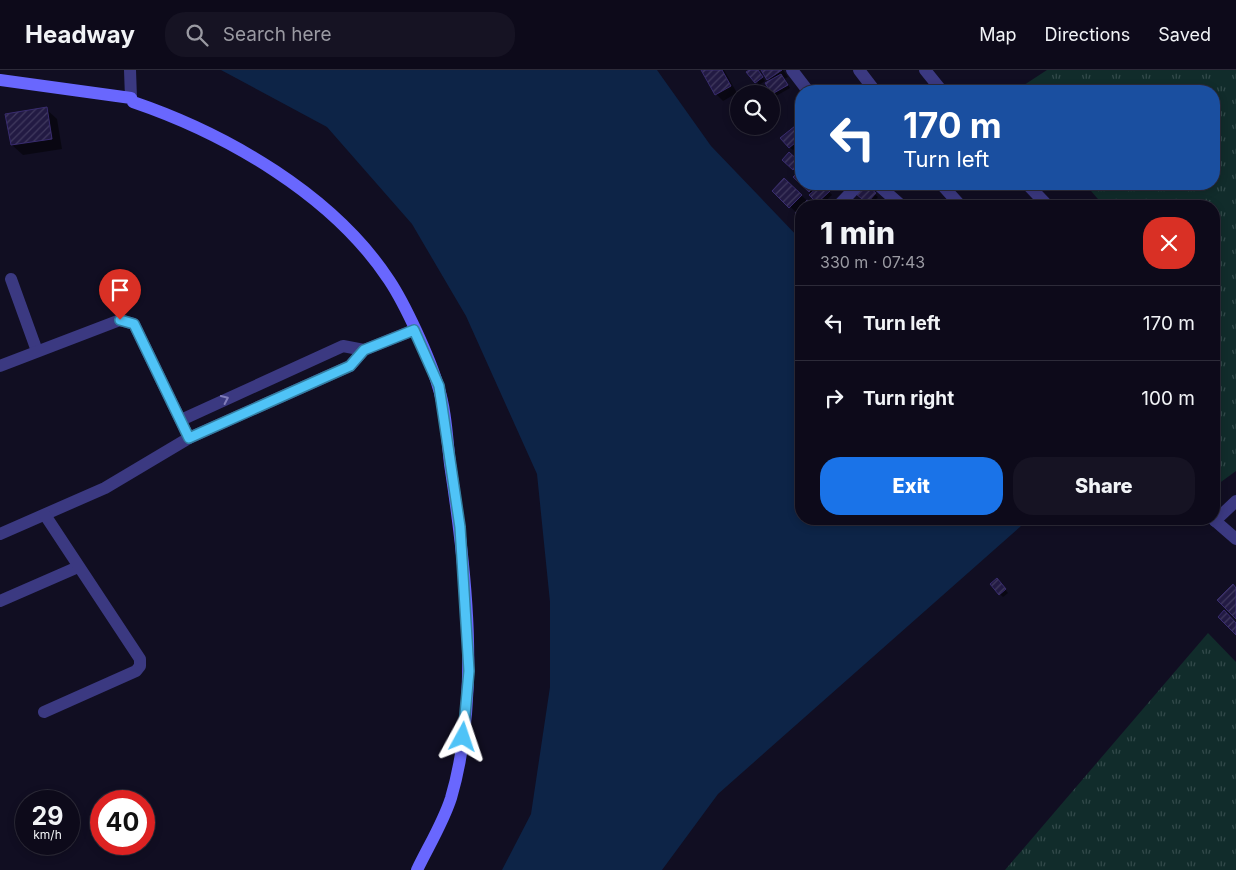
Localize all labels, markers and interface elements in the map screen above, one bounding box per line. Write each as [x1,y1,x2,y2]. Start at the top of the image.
search box [165,12,515,57]
text: Headway [25,20,135,49]
icon: search [183,21,211,49]
text: Search here [223,23,331,46]
text: Map [979,24,1017,45]
text: Directions [1045,24,1130,45]
text: Saved [1158,24,1211,45]
map controls [730,85,780,135]
button: search [730,85,780,135]
text: 170 m [903,104,1002,146]
icon: left [820,105,885,170]
text: Turn left [903,146,989,172]
text: 1 min [820,215,895,251]
button: close [1143,217,1195,269]
text: 330 m · 07:43 [820,252,925,272]
pin [99,269,141,320]
icon: arrive [106,276,134,304]
icon: left [820,309,848,337]
text: Turn left [863,312,941,335]
text: 170 m [1143,312,1195,335]
icon: right [820,384,848,412]
text: Turn right [863,387,954,410]
text: 100 m [1141,387,1195,410]
one-way arrow [220,395,229,406]
button: Exit [820,457,1003,515]
button: Share [1013,457,1195,515]
position arrow [436,710,488,762]
speed limit sign: 40 [90,790,155,855]
text: 29 [32,801,63,831]
text: km/h [33,827,62,842]

